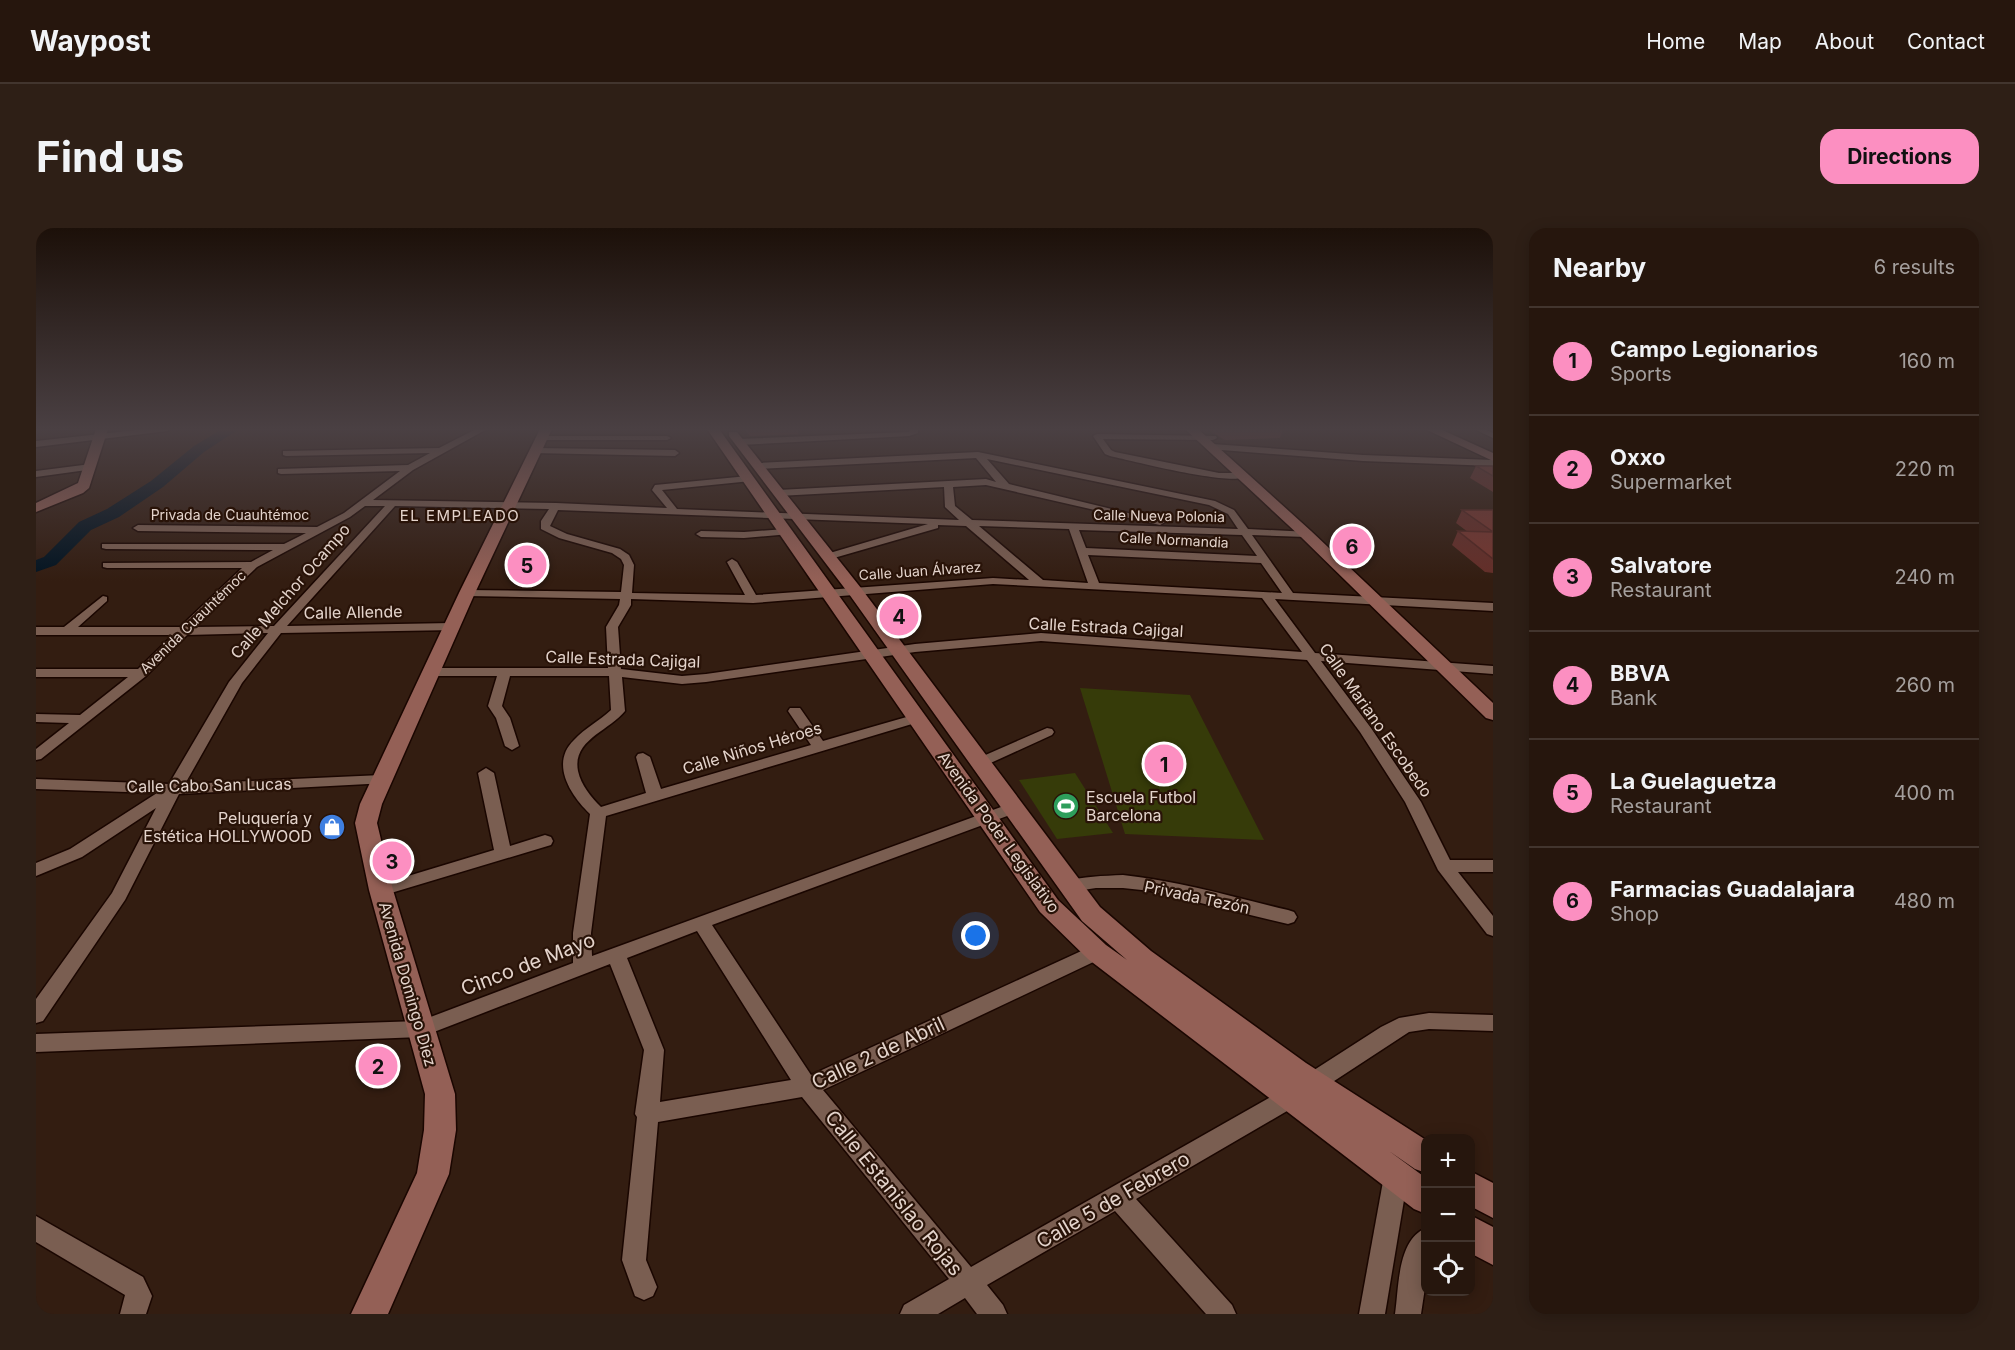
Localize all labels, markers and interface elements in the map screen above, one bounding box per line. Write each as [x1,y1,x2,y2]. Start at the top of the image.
text: Waypost [30,24,151,58]
text: Home [1646,29,1705,54]
text: Map [1738,29,1782,54]
text: About [1815,29,1874,54]
text: Contact [1907,29,1985,54]
button: Directions [1820,129,1979,184]
text: Find us [36,131,184,182]
text: Nearby [1553,252,1646,283]
text: 6 results [1874,255,1955,279]
text: Campo Legionarios [1610,336,1818,362]
text: 1 [1568,349,1577,373]
text: 160 m [1899,349,1955,373]
text: Sports [1610,362,1672,386]
text: Oxxo [1610,444,1666,470]
text: 2 [1566,457,1579,481]
text: 220 m [1895,457,1955,481]
text: Supermarket [1610,470,1732,494]
street label: Privada de Cuauhtémoc [151,506,309,523]
district label: EL EMPLEADO [400,506,520,525]
street label: Calle Nueva Polonia [1093,506,1225,525]
street label: Calle Melchor Ocampo [226,519,354,663]
pin: 6 [1332,524,1372,568]
street label: Calle Normandia [1119,528,1229,551]
pin: 5 [508,542,546,588]
text: Salvatore [1610,552,1712,578]
street label: Calle Juan Álvarez [858,558,982,583]
text: 3 [1566,565,1579,589]
text: 240 m [1894,565,1955,589]
street label: Avenida Cuauhtémoc [136,567,249,677]
text: Restaurant [1610,578,1712,602]
pin: 4 [880,594,918,638]
street label: Calle Allende [303,601,403,623]
street label: Calle Estrada Cajigal [1028,613,1184,641]
street label: Calle Mariano Escobedo [1315,639,1437,801]
street label: Calle Estrada Cajigal [545,646,701,672]
text: BBVA [1610,660,1670,686]
text: 4 [1566,673,1579,697]
text: 260 m [1895,673,1955,697]
text: Bank [1610,686,1657,710]
street label: Calle Niños Héroes [680,717,824,779]
pin: 1 [1144,742,1184,786]
street label: Avenida Poder Legislativo [934,747,1064,917]
text: La Guelaguetza [1610,768,1777,794]
street label: Calle Cabo San Lucas [126,774,292,796]
text: 5 [1566,781,1579,805]
text: 400 m [1894,781,1955,805]
place label: Escuela Futbol Barcelona [1086,787,1196,825]
sports icon: Escuela Futbol Barcelona [1051,791,1081,821]
text: Restaurant [1610,794,1712,818]
place label: Peluquería y Estética HOLLYWOOD [143,808,312,846]
shop icon: Peluquería y Estética HOLLYWOOD [317,812,347,842]
pin: 3 [372,838,412,884]
street label: Privada Tezón [1142,876,1252,918]
text: Farmacias Guadalajara [1610,876,1855,902]
text: 6 [1566,889,1579,913]
text: 480 m [1894,889,1955,913]
street label: Avenida Domingo Diez [375,899,441,1069]
text: Shop [1610,902,1659,926]
your location [961,921,990,950]
street label: Cinco de Mayo [458,927,598,1001]
street label: Calle 2 de Abril [808,1012,948,1094]
pin: 2 [358,1044,398,1088]
street label: Calle Estanislao Rojas [820,1106,968,1280]
map controls [1421,1134,1475,1296]
button: + [1421,1134,1475,1188]
street label: Calle 5 de Febrero [1032,1146,1194,1254]
button: − [1421,1188,1475,1242]
button: locate [1421,1242,1475,1296]

